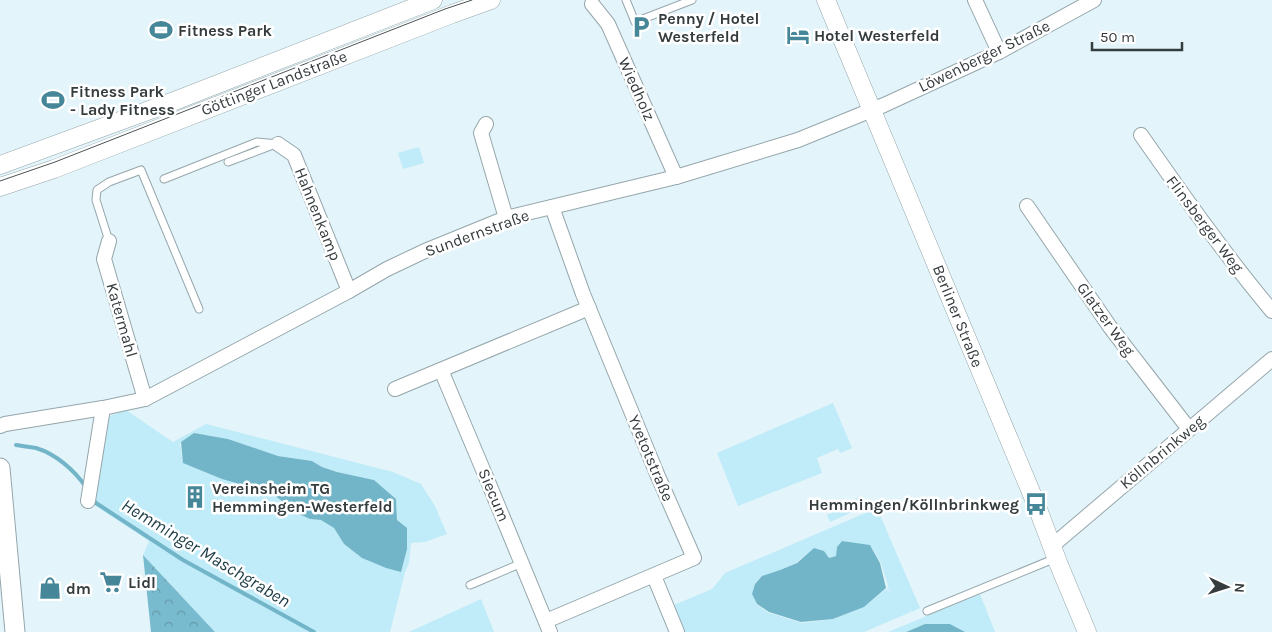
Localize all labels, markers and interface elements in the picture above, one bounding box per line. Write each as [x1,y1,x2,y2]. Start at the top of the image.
place label: Penny / Hotel Westerfeld [658,9,759,46]
parking icon: Penny / Hotel Westerfeld [628,14,654,40]
street label: Löwenberger Straße [915,16,1053,96]
sports icon: Fitness Park [148,17,174,43]
scale bar [1092,20,1182,52]
place label: Fitness Park [178,21,273,40]
hotel icon: Hotel Westerfeld [785,22,811,48]
place label: Hotel Westerfeld [814,26,940,45]
text: 50 m [1100,28,1135,46]
street label: Göttinger Landstraße [198,46,350,120]
street label: Wiedholz [615,54,659,124]
place label: Fitness Park - Lady Fitness [70,82,175,119]
sports icon: Fitness Park - Lady Fitness [40,87,66,113]
street label: Hahnenkamp [291,165,345,263]
street label: Flinsberger Weg [1162,172,1248,276]
street label: Sundernstraße [422,205,532,261]
street label: Berliner Straße [929,262,987,370]
street label: Glatzer Weg [1073,279,1139,359]
street label: Katermahl [102,281,142,359]
street label: Köllnbrinkweg [1116,411,1208,493]
street label: Yvetotstraße [624,412,678,504]
street label: Siecum [474,466,514,524]
place label: Vereinsheim TG Hemmingen-Westerfeld [212,479,393,516]
building icon: Vereinsheim TG Hemmingen-Westerfeld [182,484,208,510]
bus stop icon: Hemmingen/Köllnbrinkweg [1023,491,1049,517]
water label: Hemminger Maschgraben [118,494,294,612]
place label: Hemmingen/Köllnbrinkweg [808,495,1019,514]
north arrow [1202,562,1252,612]
supermarket icon: Lidl [98,569,124,595]
place label: Lidl [128,573,156,592]
shop icon: dm [37,575,63,601]
place label: dm [66,579,91,598]
text: N [1231,582,1248,593]

